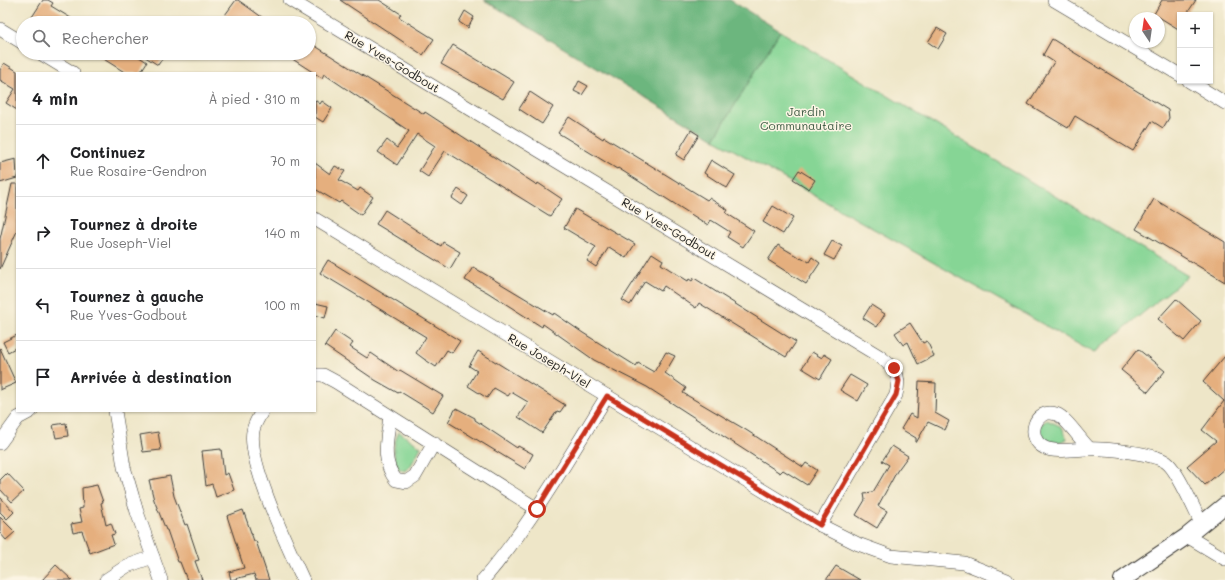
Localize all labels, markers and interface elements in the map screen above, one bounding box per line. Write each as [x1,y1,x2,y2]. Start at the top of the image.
north arrow [1129,12,1165,48]
map controls [1177,12,1213,84]
button: + [1177,12,1213,48]
search box [16,16,316,60]
street label: Rue Yves-Godbout [342,26,443,96]
icon: search [30,27,52,49]
text: Rechercher [62,28,149,48]
button: − [1177,48,1213,84]
text: 4 min [32,87,78,109]
text: À pied · 310 m [209,90,300,107]
park label: Jardin Communautaire [760,103,852,133]
text: Continuez [70,142,145,162]
icon: ahead [32,150,54,172]
text: 70 m [270,152,300,169]
text: Rue Rosaire-Gendron [70,162,207,179]
street label: Rue Yves-Godbout [619,193,720,263]
text: Tournez à droite [70,214,198,234]
icon: right [32,222,54,244]
text: 140 m [264,224,300,241]
text: Rue Joseph-Viel [70,234,171,251]
text: Tournez à gauche [70,286,204,306]
icon: left [32,294,54,316]
text: 100 m [264,296,300,313]
text: Rue Yves-Godbout [70,306,187,323]
street label: Rue Joseph-Viel [505,329,594,391]
route end [885,359,903,377]
icon: arrive [32,366,54,388]
text: Arrivée à destination [70,367,232,387]
route start [528,500,546,518]

